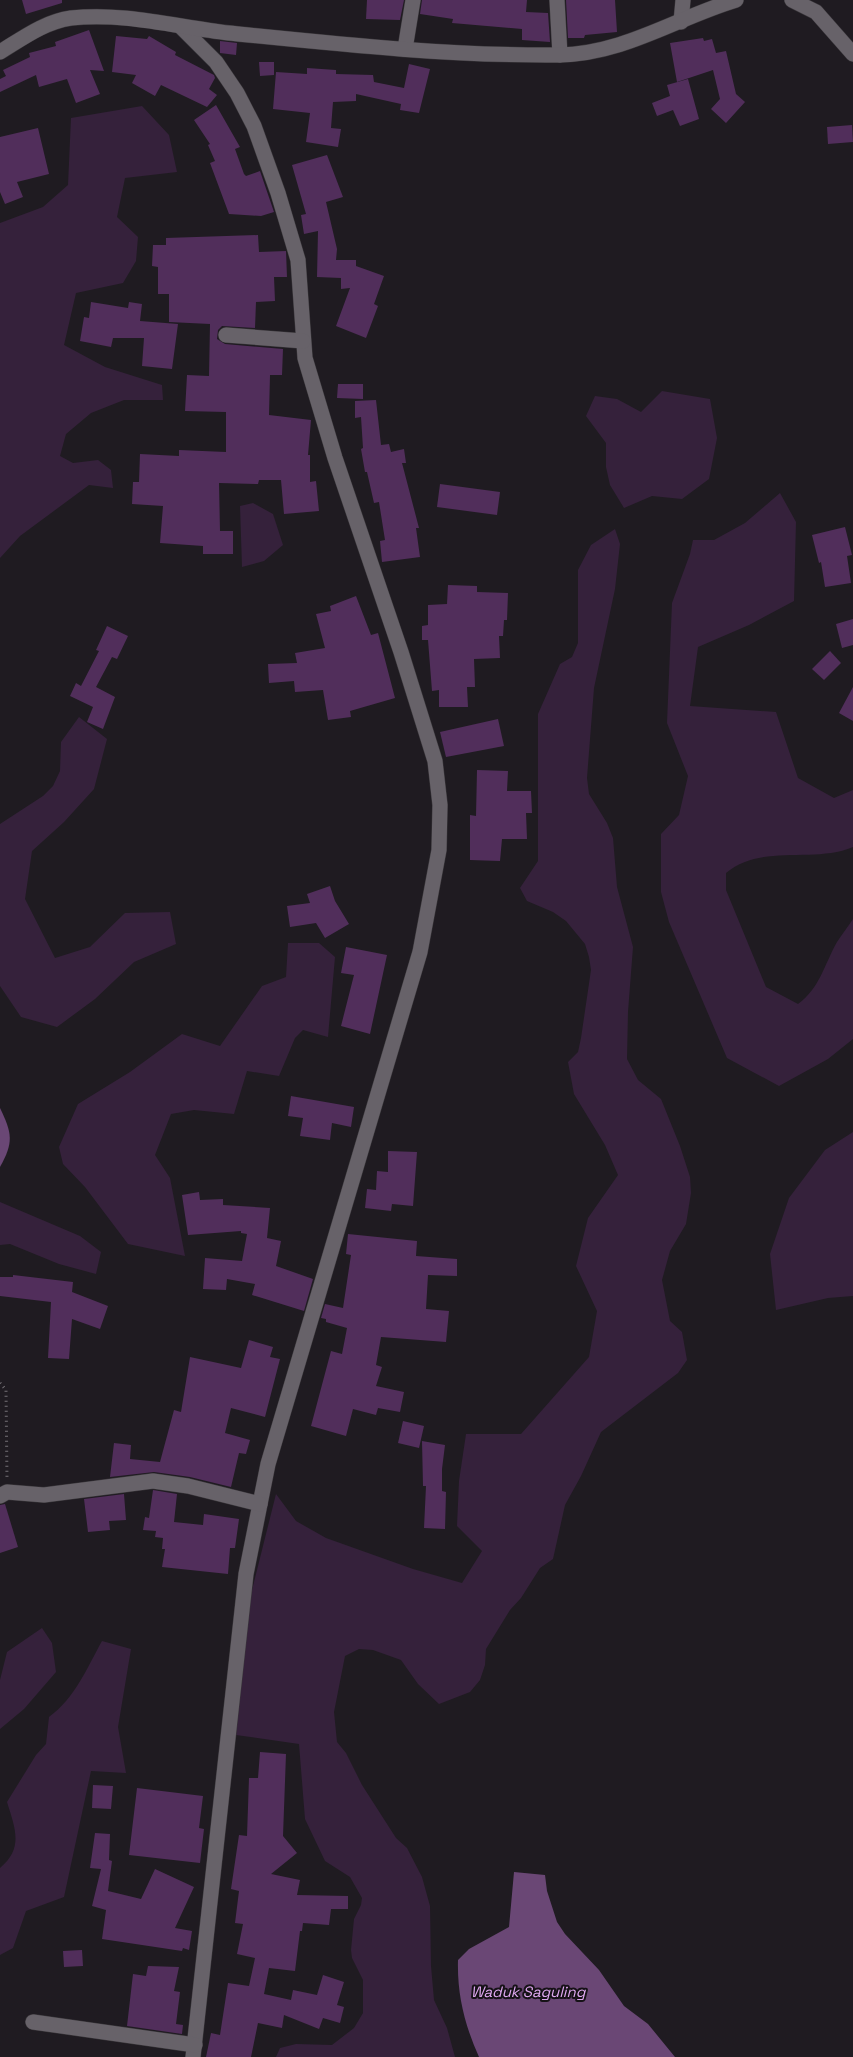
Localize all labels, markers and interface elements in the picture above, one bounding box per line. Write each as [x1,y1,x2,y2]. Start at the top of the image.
water label: Waduk Saguling [471,1982,587,2001]

